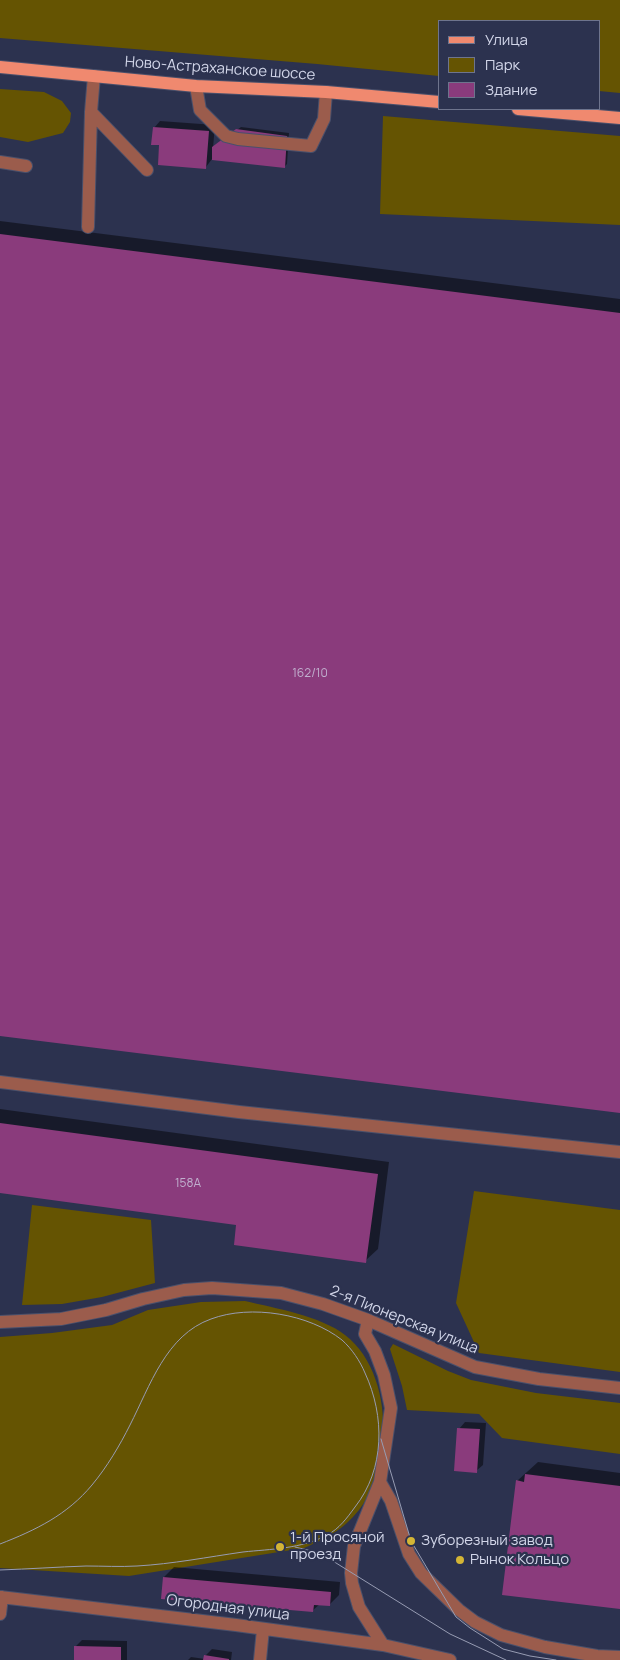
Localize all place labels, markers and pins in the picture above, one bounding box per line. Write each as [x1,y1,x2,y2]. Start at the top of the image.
place label: 1-й Просяной проезд [290,1529,385,1564]
place label: Зуборезный завод [421,1532,553,1550]
marker: Зуборезный завод [405,1535,417,1547]
marker: 1-й Просяной проезд [274,1541,286,1553]
place label: Рынок Кольцо [470,1551,569,1569]
marker: Рынок Кольцо [454,1554,466,1566]

